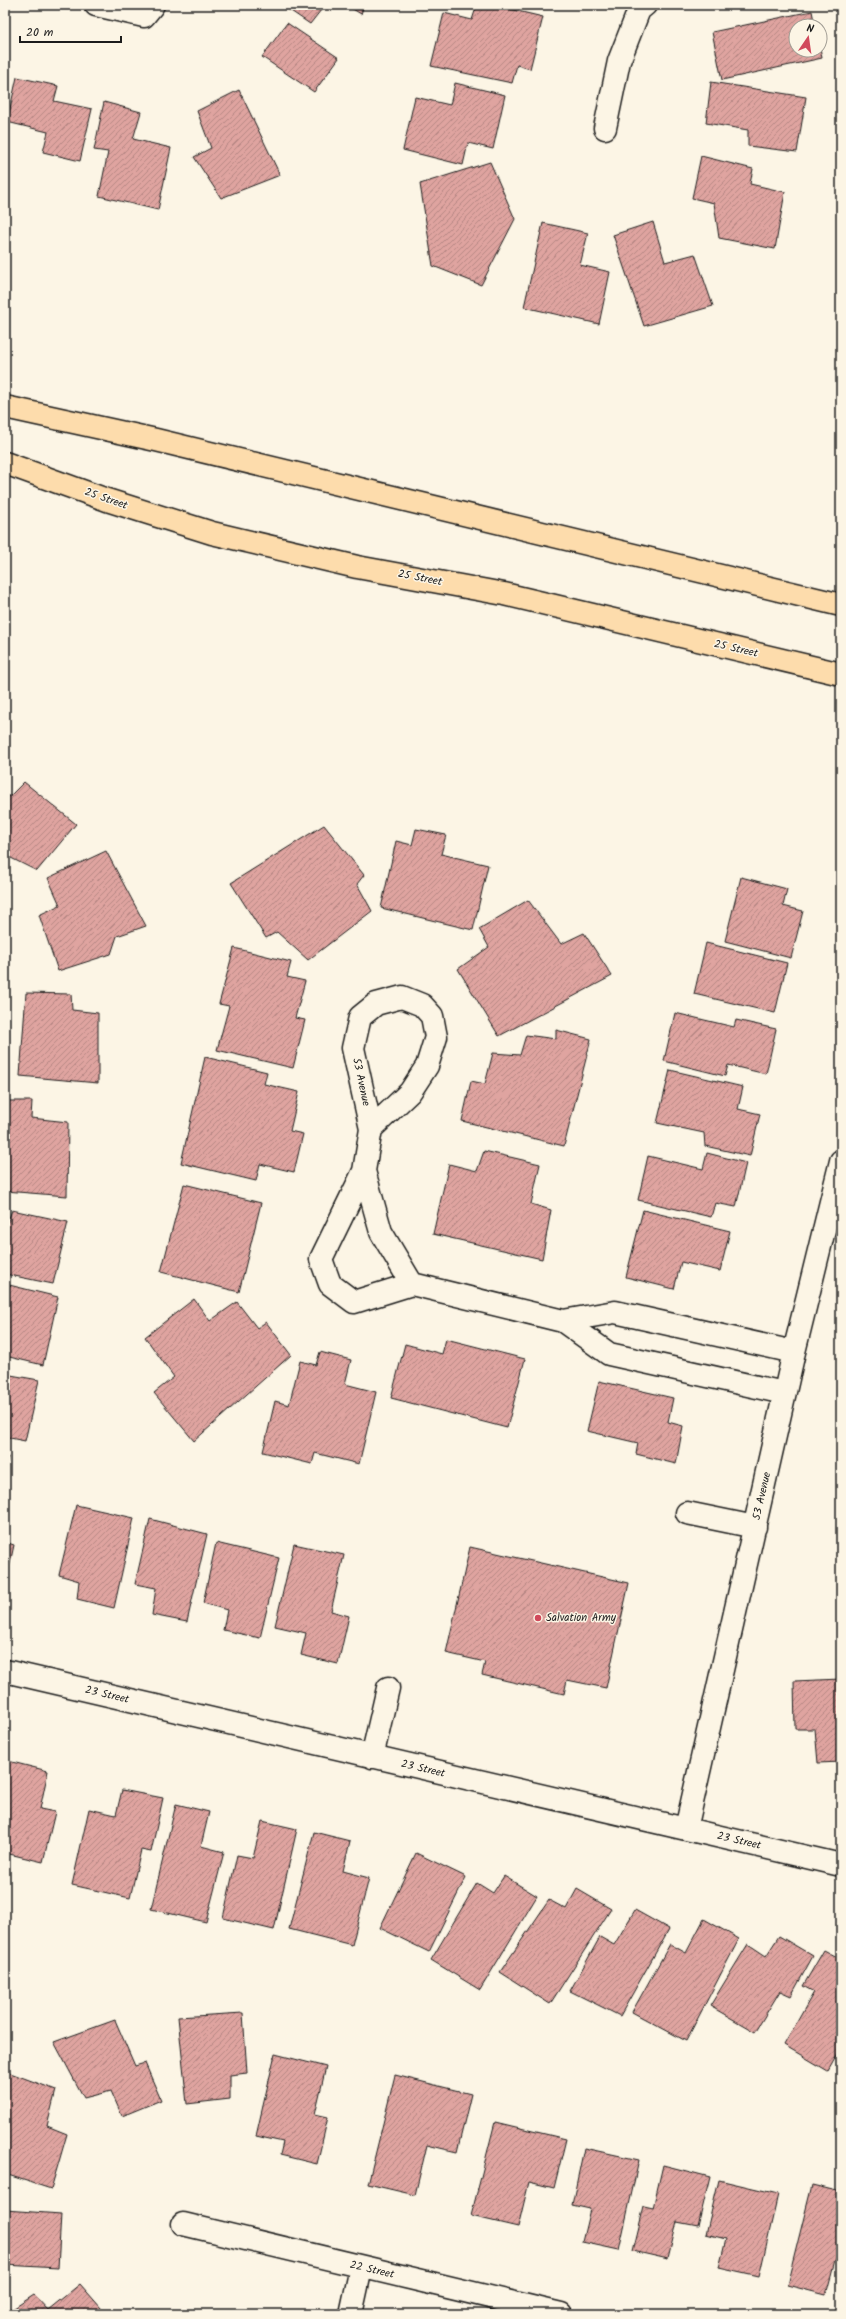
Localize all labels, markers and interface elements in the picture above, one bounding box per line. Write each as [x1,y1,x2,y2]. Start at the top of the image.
scale bar [20,18,121,44]
north arrow [788,18,828,58]
text: N [805,20,815,39]
text: 20 m [26,23,54,42]
street label: 25 Street [82,483,131,515]
street label: 25 Street [396,565,444,591]
street label: 25 Street [712,635,760,663]
street label: 53 Avenue [347,1056,375,1108]
street label: 53 Avenue [748,1470,776,1522]
place label: Salvation Army [546,1609,617,1627]
marker: Salvation Army [533,1613,543,1623]
street label: 23 Street [83,1681,132,1709]
street label: 23 Street [399,1755,448,1783]
street label: 23 Street [715,1827,764,1855]
street label: 22 Street [348,2256,397,2284]

